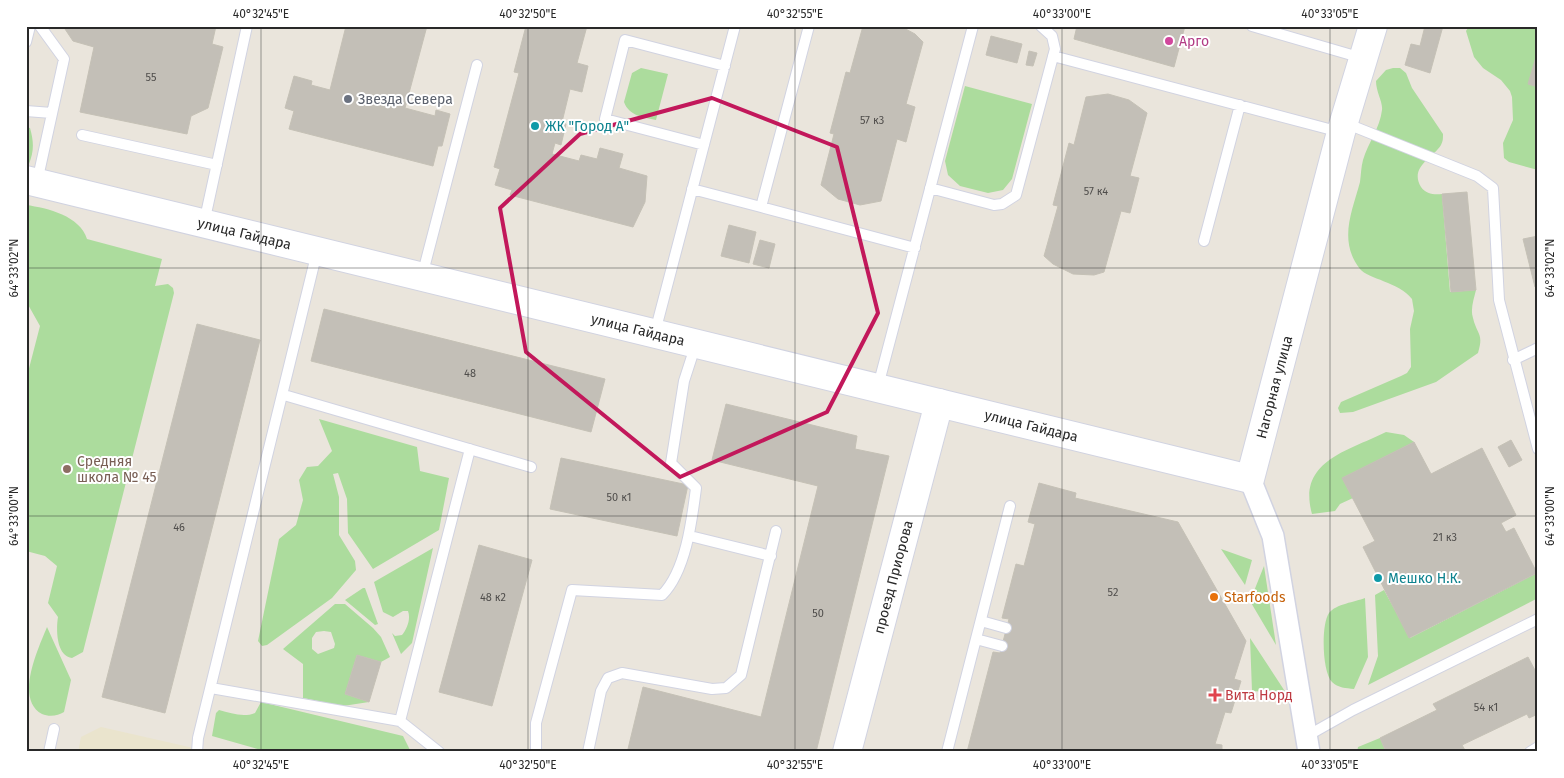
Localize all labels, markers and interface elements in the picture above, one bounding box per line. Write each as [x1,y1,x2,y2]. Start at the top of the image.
text: 40°32'45"E [233,7,289,21]
text: 40°32'50"E [499,7,557,21]
text: 40°32'55"E [767,7,823,21]
text: 40°33'00"E [1033,7,1091,21]
text: 40°33'05"E [1301,7,1359,21]
place label: Арго [1179,33,1209,50]
marker: Арго [1163,35,1175,47]
house number: 55 [146,71,157,84]
place label: Звезда Севера [358,91,453,108]
marker: Звезда Севера [342,93,354,105]
house number: 57 к3 [860,114,884,127]
place label: ЖК "Город А" [545,118,629,135]
marker: ЖК "Город А" [529,120,541,132]
house number: 57 к4 [1084,185,1108,198]
street label: улица Гайдара [196,214,293,253]
text: 64°33'02"N [7,238,21,298]
text: 64°33'02"N [1543,238,1557,298]
street label: улица Гайдара [589,310,686,350]
street label: Нагорная улица [1253,334,1296,441]
house number: 48 [464,367,476,380]
street label: улица Гайдара [983,406,1080,446]
place label: Средняя школа № 45 [77,453,156,486]
marker: Средняя школа № 45 [61,463,73,475]
text: 64°33'00"N [7,486,21,546]
text: 64°33'00"N [1543,486,1557,546]
house number: 50 к1 [607,491,631,504]
street label: проезд Приорова [871,518,917,636]
house number: 46 [173,521,185,534]
house number: 21 к3 [1433,531,1457,544]
place label: Мешко Н.К. [1388,570,1461,587]
marker: Мешко Н.К. [1372,572,1384,584]
house number: 52 [1108,586,1118,599]
place label: Starfoods [1224,589,1286,606]
house number: 48 к2 [480,591,506,604]
marker: Starfoods [1208,591,1220,603]
house number: 50 [812,607,824,620]
place label: Вита Норд [1225,687,1293,704]
marker: Вита Норд [1209,689,1221,701]
house number: 54 к1 [1474,701,1498,714]
text: 40°32'45"E [233,758,289,772]
text: 40°32'50"E [499,758,557,772]
text: 40°32'55"E [767,758,823,772]
text: 40°33'00"E [1033,758,1091,772]
text: 40°33'05"E [1301,758,1359,772]

